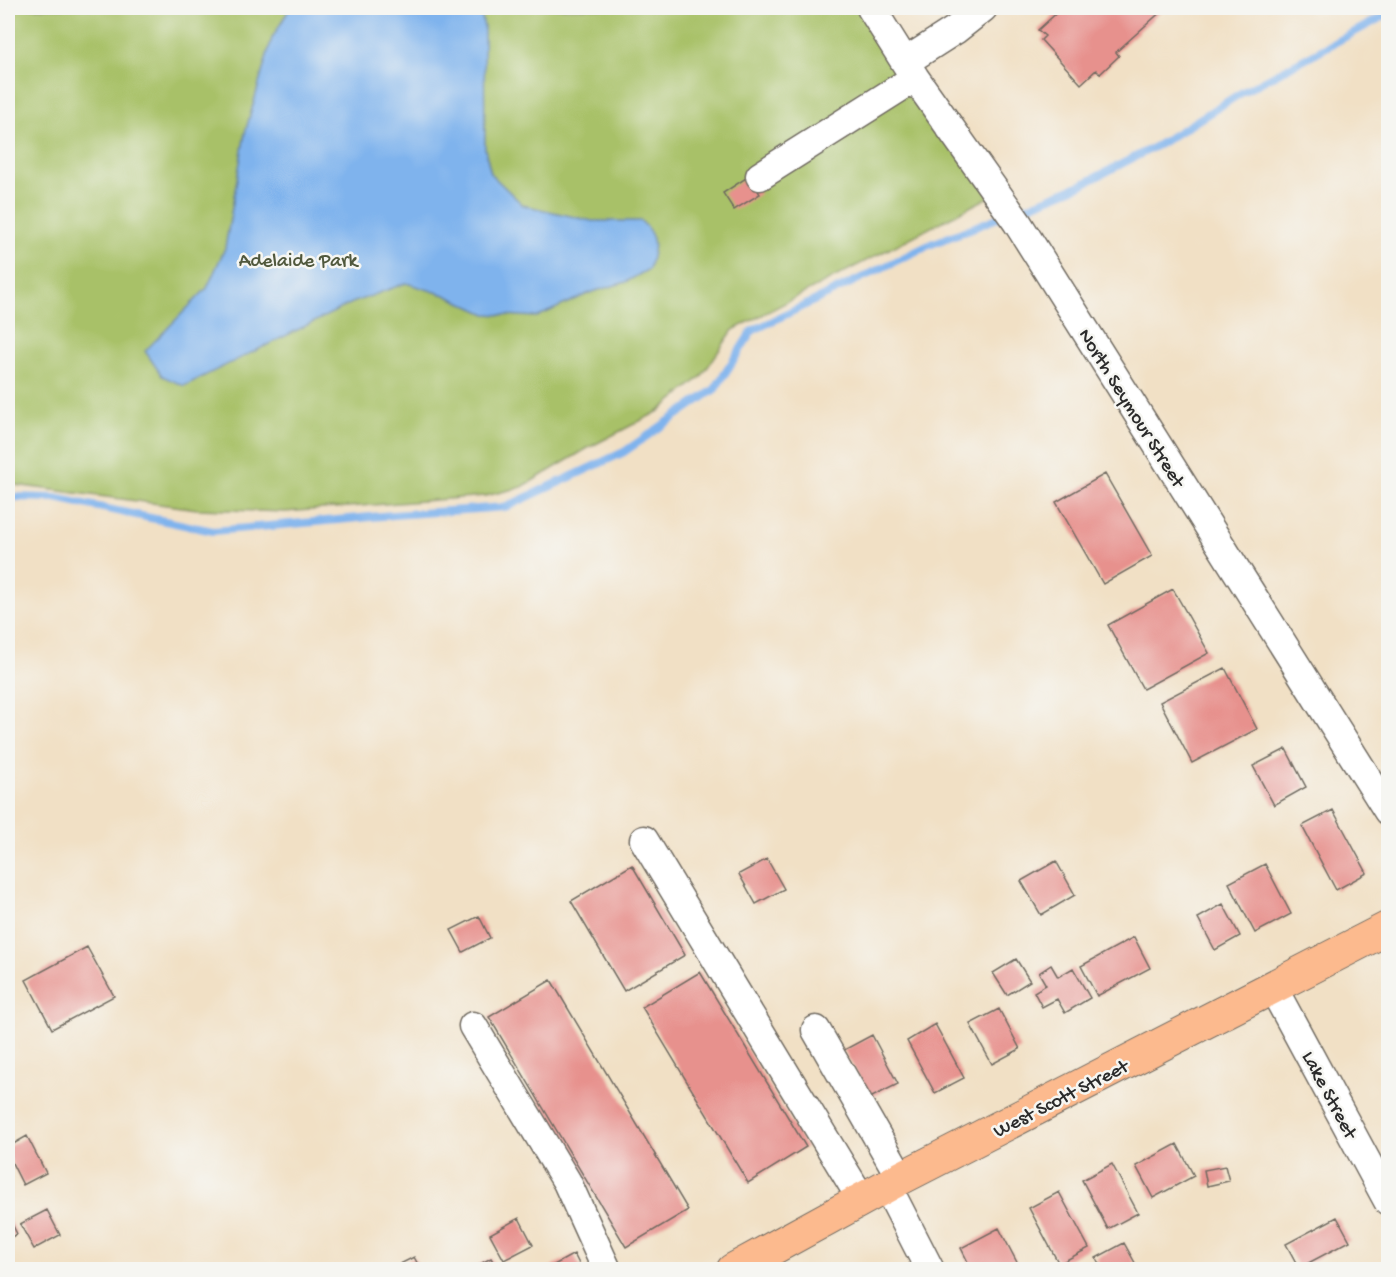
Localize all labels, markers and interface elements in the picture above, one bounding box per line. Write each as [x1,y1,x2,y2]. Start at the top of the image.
park label: Adelaide Park [239,251,359,274]
street label: North Seymour Street [1072,325,1189,494]
street label: Lake Street [1295,1048,1361,1145]
street label: West Scott Street [990,1055,1135,1144]

